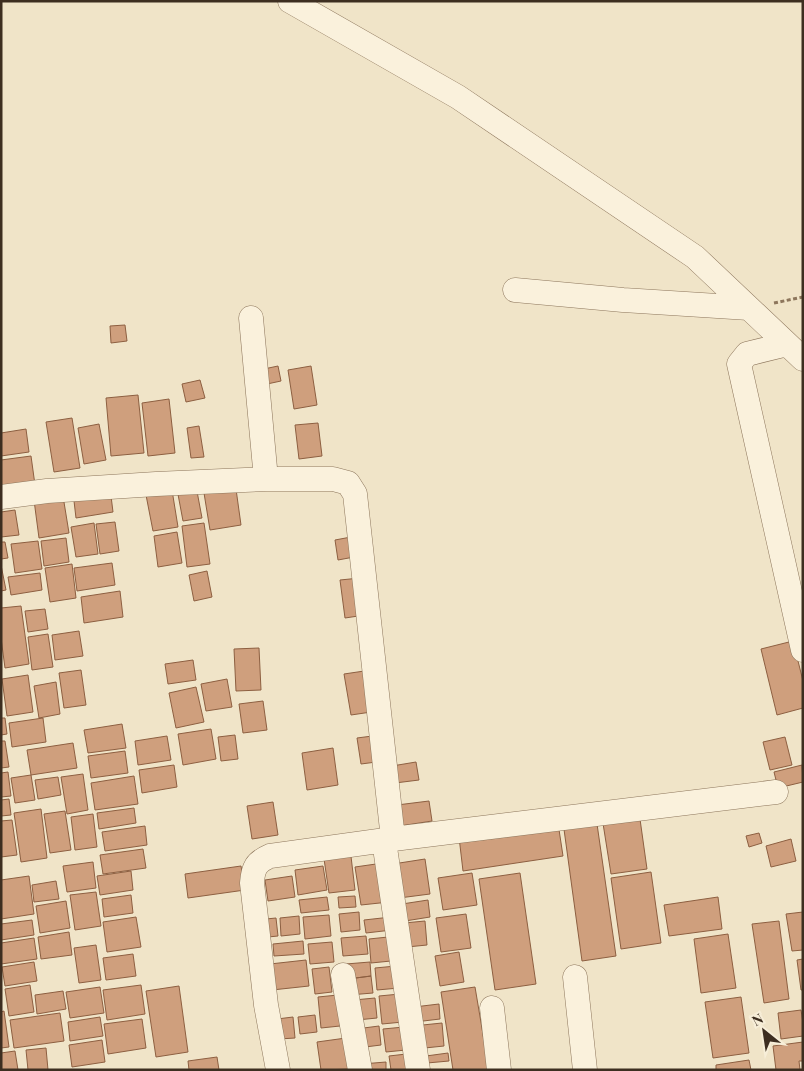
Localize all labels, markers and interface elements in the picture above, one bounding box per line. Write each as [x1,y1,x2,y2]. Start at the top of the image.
north arrow [739,1006,789,1056]
text: N [748,1009,766,1030]

